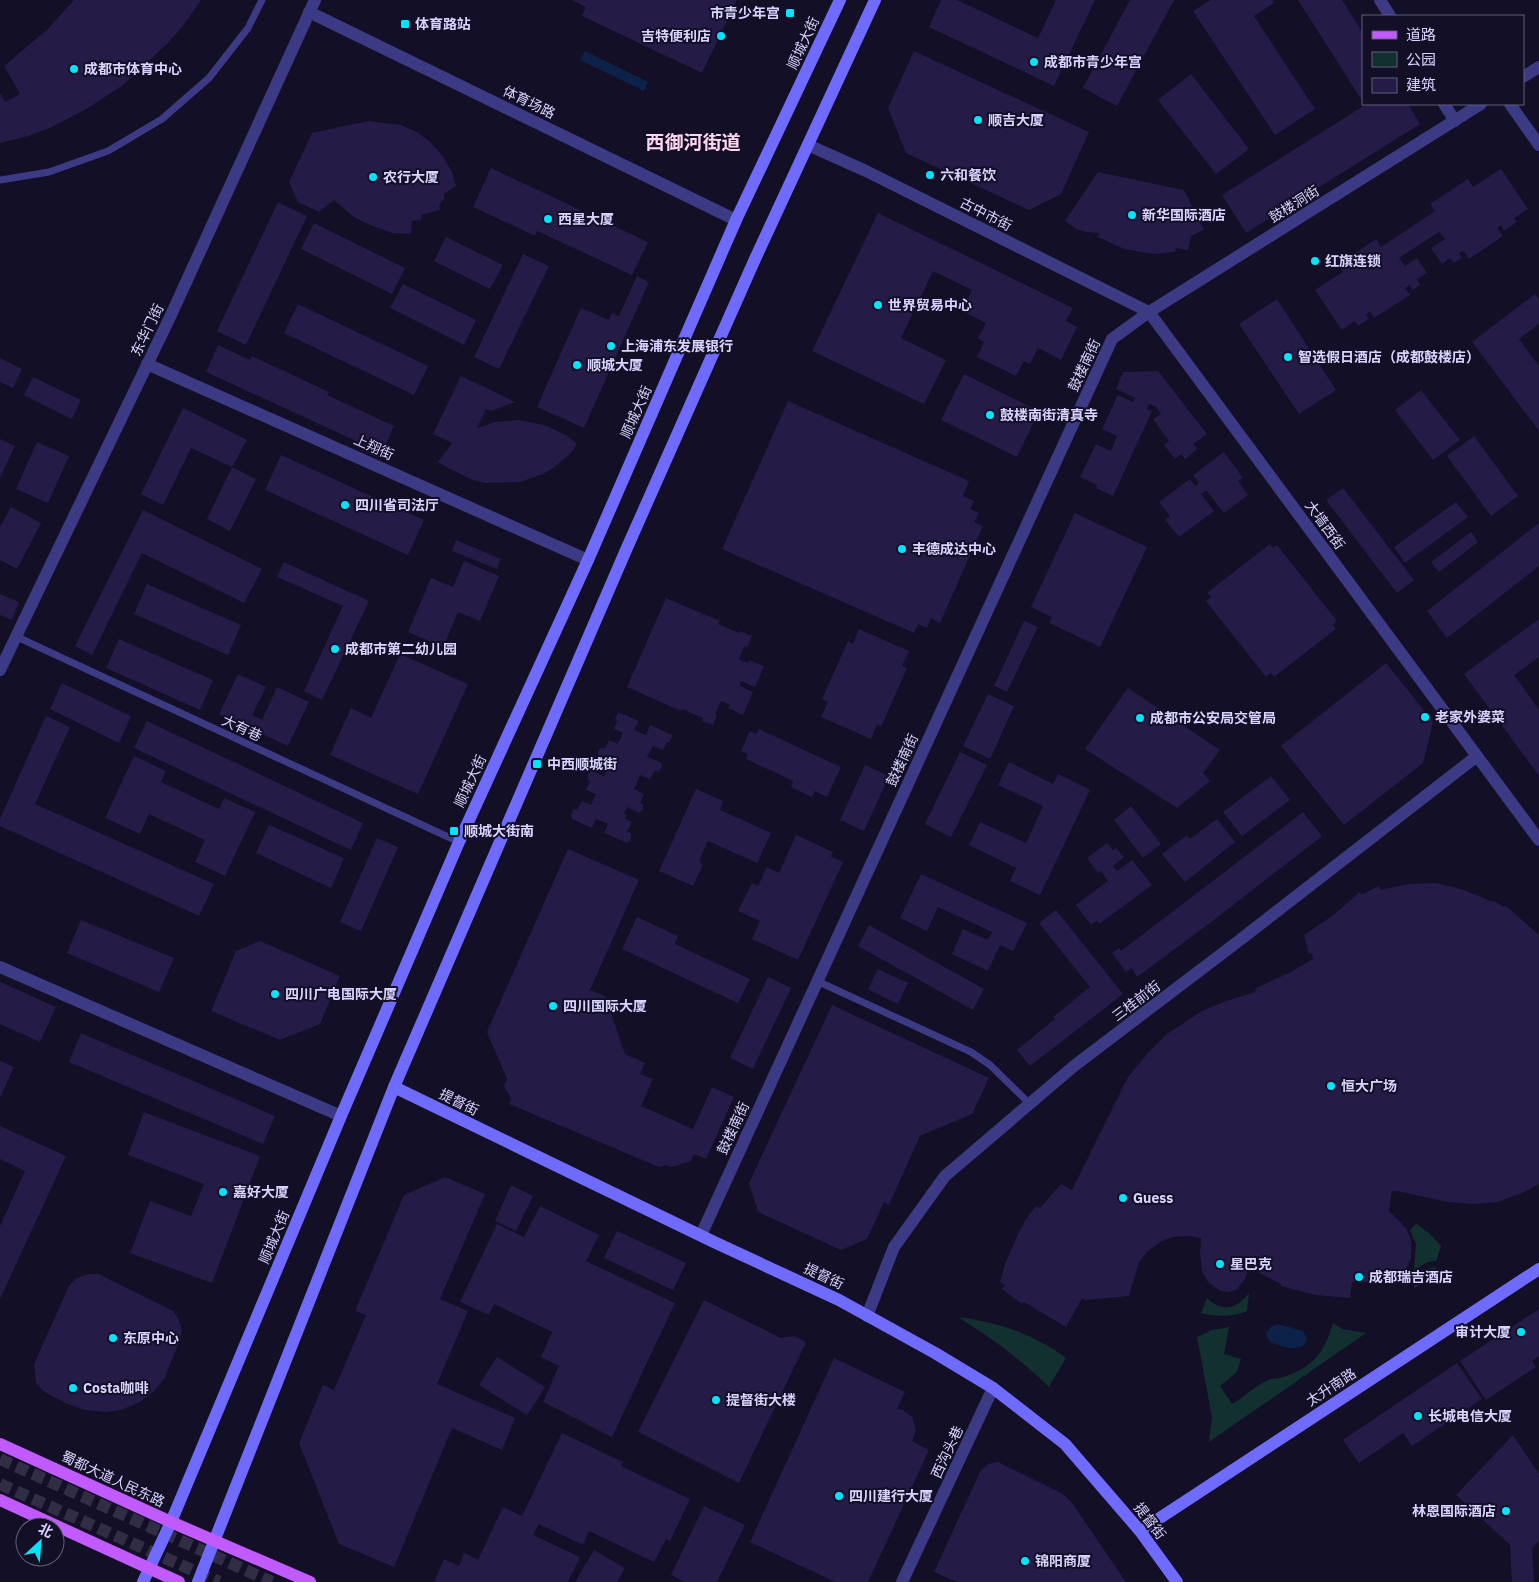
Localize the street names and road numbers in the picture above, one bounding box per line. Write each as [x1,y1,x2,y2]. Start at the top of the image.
street label: 顺城大街 [783,14,823,72]
street label: 体育场路 [500,82,558,122]
street label: 鼓楼洞街 [1265,182,1323,226]
street label: 古中市街 [957,193,1015,235]
street label: 东华门街 [127,301,167,359]
street label: 鼓楼南街 [1064,336,1104,394]
street label: 顺城大街 [616,383,656,441]
street label: 上翔街 [351,430,397,464]
street label: 大墙西街 [1301,497,1349,553]
street label: 大有巷 [219,711,265,745]
street label: 鼓楼南街 [882,731,922,789]
street label: 顺城大街 [450,752,490,810]
street label: 三桂前街 [1108,977,1164,1025]
street label: 提督街 [436,1085,482,1119]
street label: 鼓楼南街 [713,1099,753,1157]
street label: 顺城大街 [255,1208,293,1266]
street label: 提督街 [801,1259,847,1293]
street label: 太升南路 [1303,1364,1359,1410]
street label: 西沟头巷 [927,1423,967,1481]
street label: 蜀都大道人民东路 [58,1447,168,1511]
street label: 提督街 [1130,1499,1170,1543]

